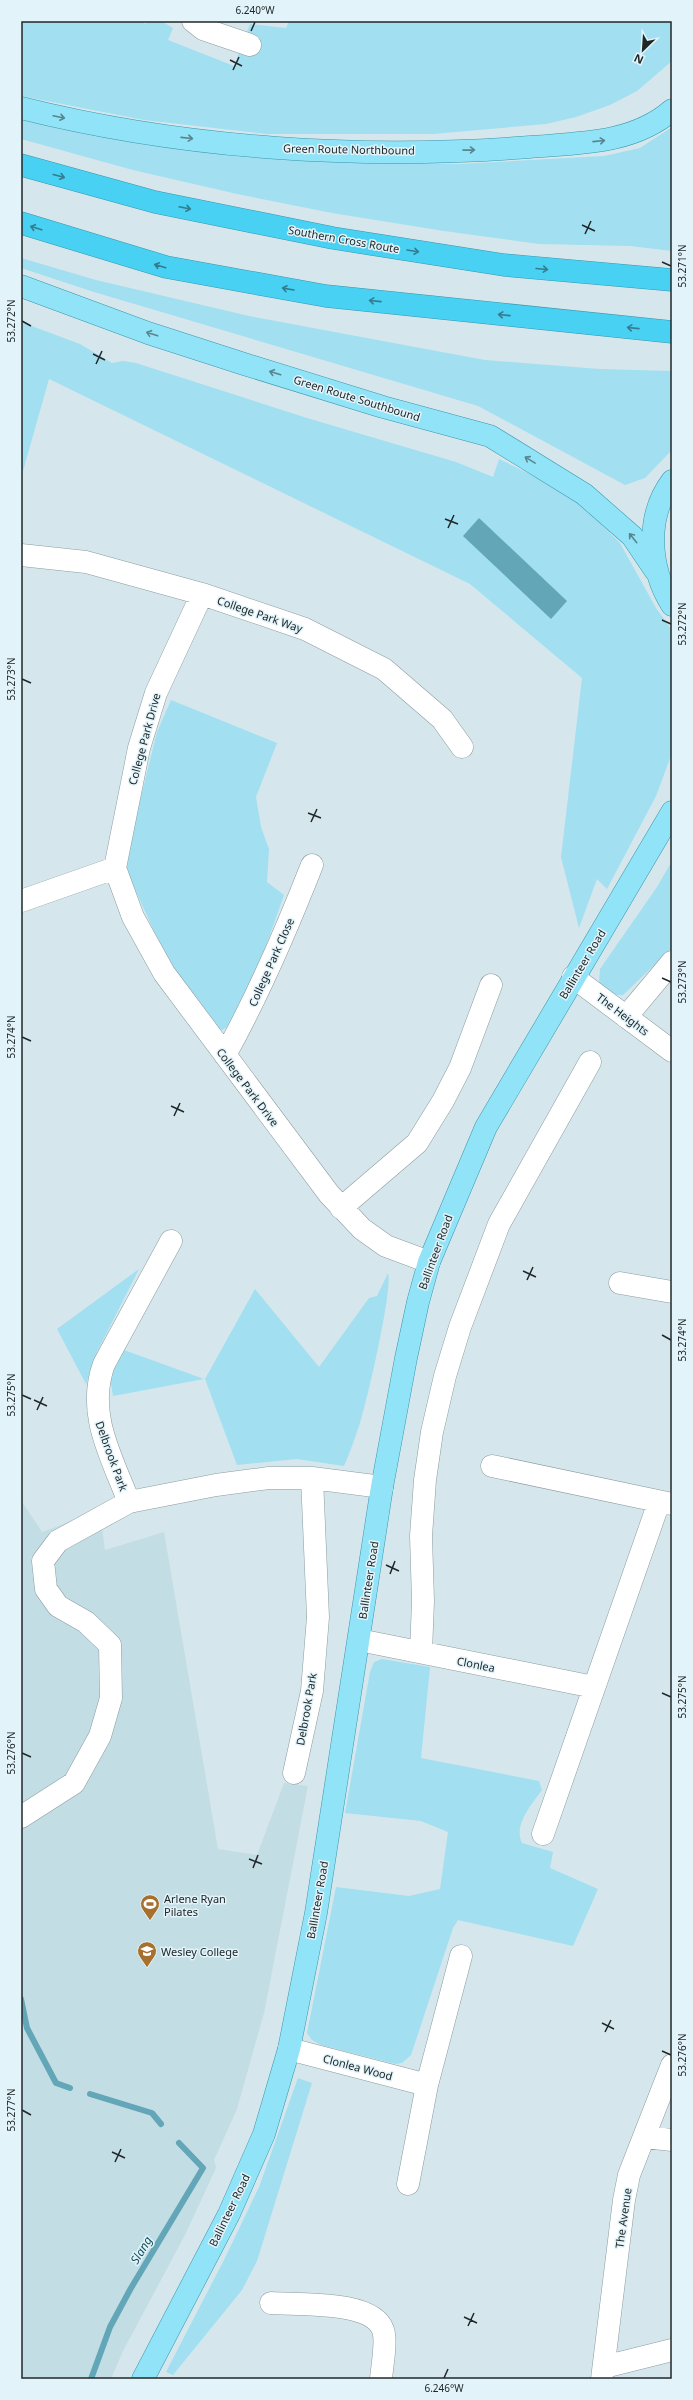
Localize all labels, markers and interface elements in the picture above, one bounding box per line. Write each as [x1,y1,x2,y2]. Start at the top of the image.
text: 6.240°W [235,3,275,17]
north arrow [623,30,663,70]
text: N [631,51,646,68]
one-way arrow [52,113,65,121]
one-way arrow [180,134,193,142]
one-way arrow [592,137,605,144]
street label: Green Route Northbound [283,140,415,158]
one-way arrow [462,146,475,153]
one-way arrow [52,173,65,180]
one-way arrow [178,204,191,212]
street label: Southern Cross Route [287,222,401,256]
one-way arrow [30,224,43,231]
text: 53.271°N [675,244,689,288]
one-way arrow [406,247,419,255]
one-way arrow [154,262,167,269]
one-way arrow [535,265,548,272]
one-way arrow [282,285,295,293]
one-way arrow [369,297,382,305]
text: 53.272°N [4,299,18,343]
one-way arrow [498,311,511,318]
one-way arrow [627,325,640,332]
one-way arrow [145,330,158,337]
one-way arrow [269,369,282,376]
street label: Green Route Southbound [292,372,422,424]
one-way arrow [524,455,536,463]
one-way arrow [628,533,637,543]
street label: College Park Way [215,592,305,636]
text: 53.272°N [675,602,689,646]
text: 53.273°N [4,657,18,701]
street label: College Park Drive [125,691,163,787]
street label: College Park Close [245,915,297,1009]
street label: Ballinteer Road [555,926,609,1002]
text: 53.273°N [675,960,689,1004]
street label: The Heights [594,989,652,1039]
text: 53.274°N [4,1015,18,1059]
street label: College Park Drive [214,1045,282,1129]
street label: Ballinteer Road [414,1212,456,1292]
text: 53.274°N [675,1318,689,1362]
text: 53.275°N [4,1373,18,1417]
street label: Delbrook Park [92,1419,132,1493]
street label: Ballinteer Road [354,1540,382,1620]
street label: Clonlea [456,1653,496,1675]
street label: Delbrook Park [292,1671,320,1746]
text: 53.275°N [675,1675,689,1719]
text: 53.276°N [4,1731,18,1775]
street label: Ballinteer Road [303,1860,331,1940]
place label: Arlene Ryan Pilates [164,1891,226,1919]
sports icon: Arlene Ryan Pilates [139,1893,161,1921]
school or university icon: Wesley College [136,1940,158,1968]
place label: Wesley College [161,1944,238,1959]
text: 53.276°N [675,2033,689,2077]
street label: Clonlea Wood [322,2051,394,2083]
text: 53.277°N [4,2088,18,2132]
street label: Ballinteer Road [205,2171,253,2249]
street label: The Avenue [611,2187,635,2249]
water label: Slang [126,2233,156,2267]
text: 6.246°W [424,2381,464,2395]

